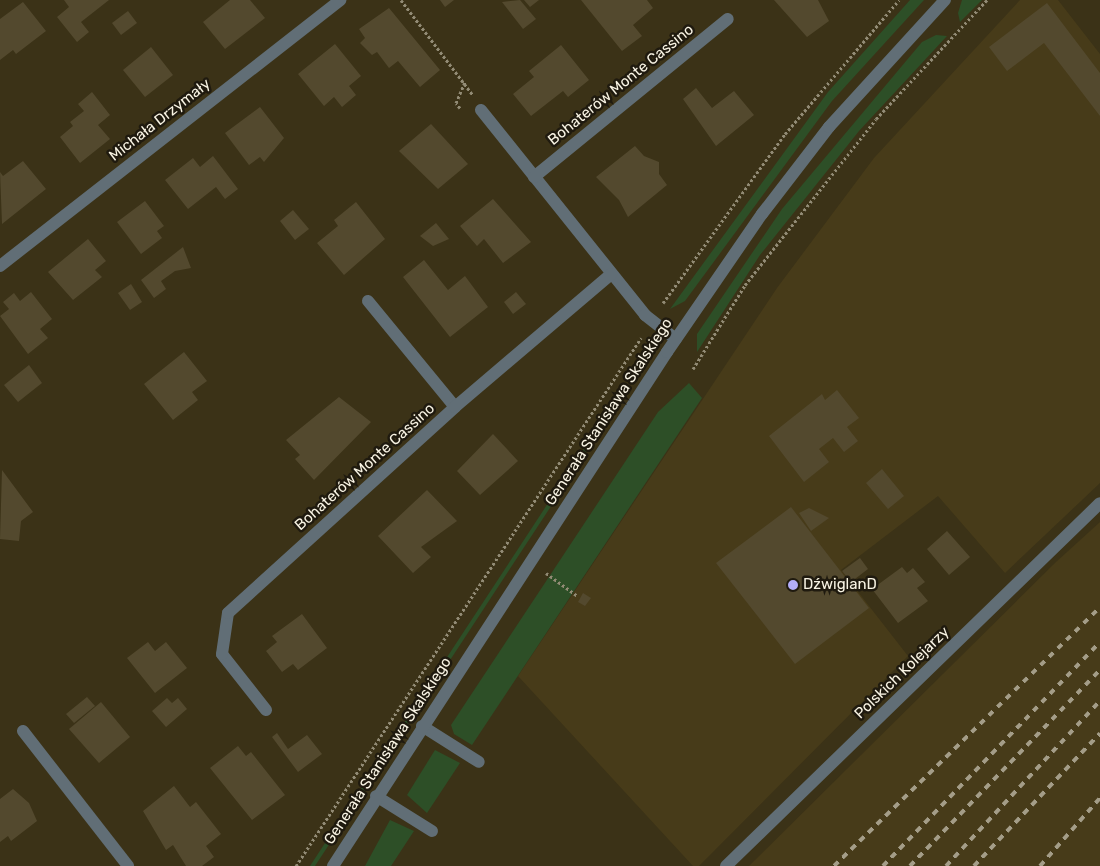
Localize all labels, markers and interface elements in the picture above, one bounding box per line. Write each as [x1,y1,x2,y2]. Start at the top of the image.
street label: Bohaterów Monte Cassino [545,21,697,149]
street label: Michała Drzymały [106,75,214,165]
street label: Generała Stanisława Skalskiego [542,315,676,509]
street label: Bohaterów Monte Cassino [291,399,439,535]
place label: DźwiglanD [803,576,877,594]
marker: DźwiglanD [787,579,799,591]
street label: Polskich Kolejarzy [851,623,953,723]
street label: Generała Stanisława Skalskiego [321,654,455,848]

